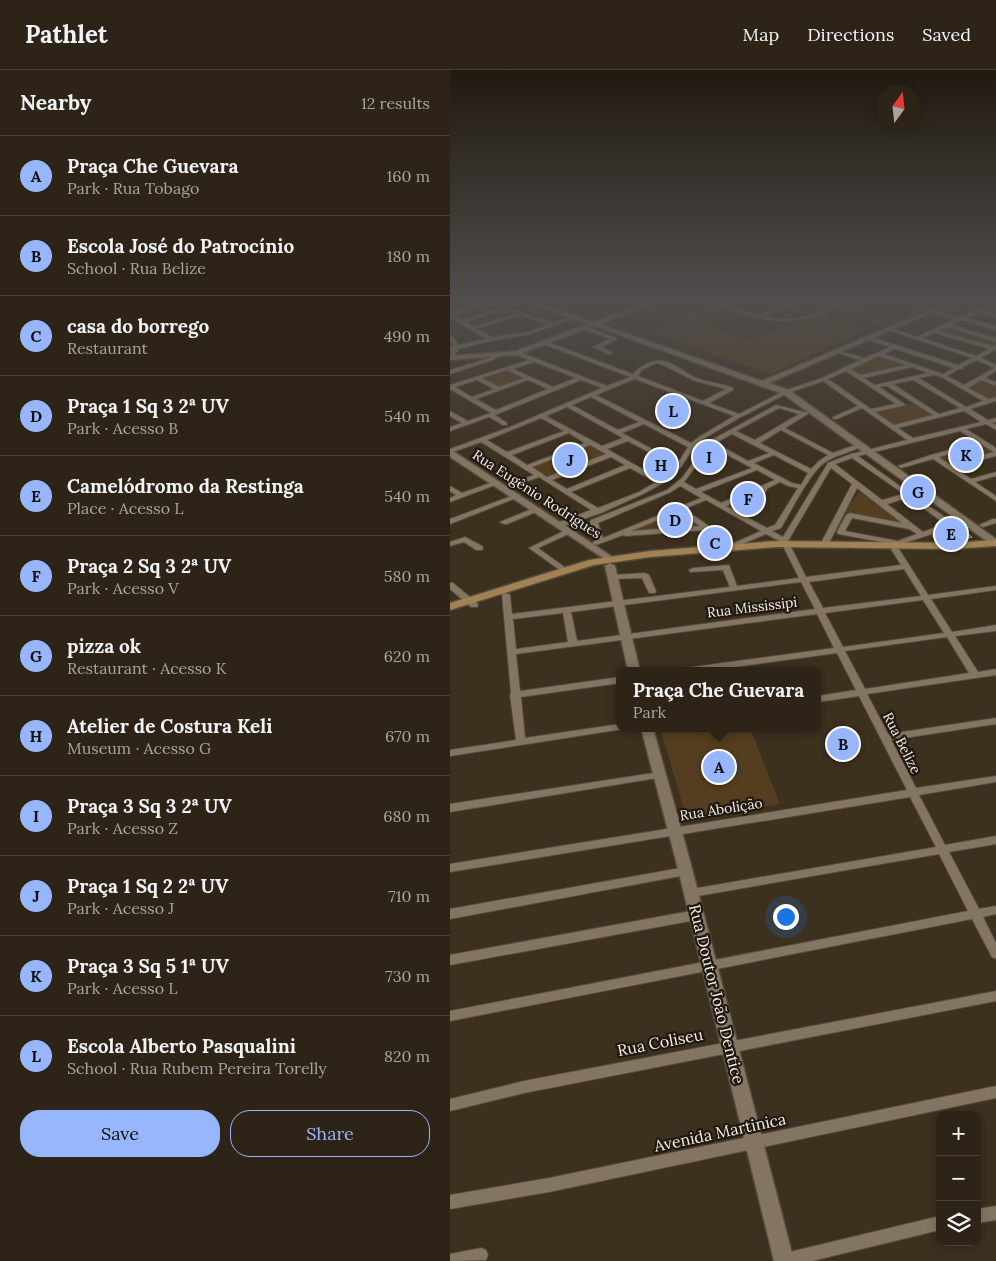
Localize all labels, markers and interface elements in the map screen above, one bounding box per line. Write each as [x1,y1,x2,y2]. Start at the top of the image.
text: Pathlet [25,19,108,50]
text: Map [743,23,779,46]
text: Directions [807,23,894,46]
text: Saved [922,23,971,46]
north arrow [876,85,921,130]
text: Nearby [20,89,91,116]
text: 12 results [361,93,430,113]
text: Praça Che Guevara [67,154,238,178]
text: A [31,166,41,186]
text: 160 m [386,166,430,186]
text: Park · Rua Tobago [67,178,199,198]
text: Escola José do Patrocínio [67,234,294,258]
text: B [31,246,41,266]
text: 180 m [387,246,430,266]
text: School · Rua Belize [67,258,206,278]
text: casa do borrego [67,314,209,338]
text: C [30,326,42,346]
text: 490 m [384,326,430,346]
text: Restaurant [67,338,148,358]
pin: L [657,392,689,430]
text: Praça 1 Sq 3 2ª UV [67,394,229,418]
text: D [30,406,42,426]
text: 540 m [384,406,430,426]
text: Park · Acesso B [67,418,178,438]
pin: K [950,436,982,474]
pin: I [693,438,725,476]
pin: J [554,441,586,479]
street label: Rua Eugênio Rodrigues [469,446,605,542]
pin: H [645,446,677,484]
pin: G [902,473,934,511]
text: Camelódromo da Restinga [67,474,304,498]
pin: F [732,480,764,518]
text: E [31,486,41,506]
text: 540 m [384,486,430,506]
text: Place · Acesso L [67,498,183,518]
pin: D [659,501,691,539]
pin: E [935,515,967,553]
pin: C [699,524,731,562]
text: Praça 2 Sq 3 2ª UV [67,554,231,578]
text: F [31,566,41,586]
text: 580 m [384,566,430,586]
text: Park · Acesso V [67,578,179,598]
street label: Rua Mississipi [706,593,798,621]
text: pizza ok [67,634,141,658]
text: G [30,646,42,666]
text: 620 m [384,646,430,666]
text: Restaurant · Acesso K [67,658,227,678]
popup [616,667,821,732]
text: Praça Che Guevara [633,678,804,702]
text: Park [633,702,666,722]
street label: Rua Belize [879,709,925,777]
text: Atelier de Costura Keli [67,714,272,738]
pin: B [827,725,859,763]
text: H [30,726,42,746]
text: 670 m [385,726,430,746]
text: Museum · Acesso G [67,738,211,758]
pin: A [703,748,735,786]
text: Praça 3 Sq 3 2ª UV [67,794,232,818]
street label: Rua Abolição [678,794,764,824]
text: I [33,806,39,826]
text: 680 m [383,806,430,826]
text: Park · Acesso Z [67,818,178,838]
text: Praça 1 Sq 2 2ª UV [67,874,228,898]
text: J [32,886,40,906]
text: 710 m [388,886,430,906]
text: Park · Acesso J [67,898,174,918]
street label: Rua Doutor João Dentice [685,902,749,1086]
your location [773,904,799,930]
text: Praça 3 Sq 5 1ª UV [67,954,229,978]
text: K [30,966,42,986]
text: 730 m [385,966,430,986]
text: Park · Acesso L [67,978,177,998]
street label: Rua Coliseu [615,1024,705,1060]
text: Escola Alberto Pasqualini [67,1034,296,1058]
text: L [31,1046,41,1066]
text: 820 m [384,1046,430,1066]
text: School · Rua Rubem Pereira Torelly [67,1058,327,1078]
street label: Avenida Martinica [651,1108,788,1156]
button: Save [20,1110,220,1157]
button: Share [230,1110,430,1157]
map controls [936,1111,981,1246]
button: + [936,1111,981,1156]
button: − [936,1156,981,1201]
button: layers [936,1201,981,1246]

